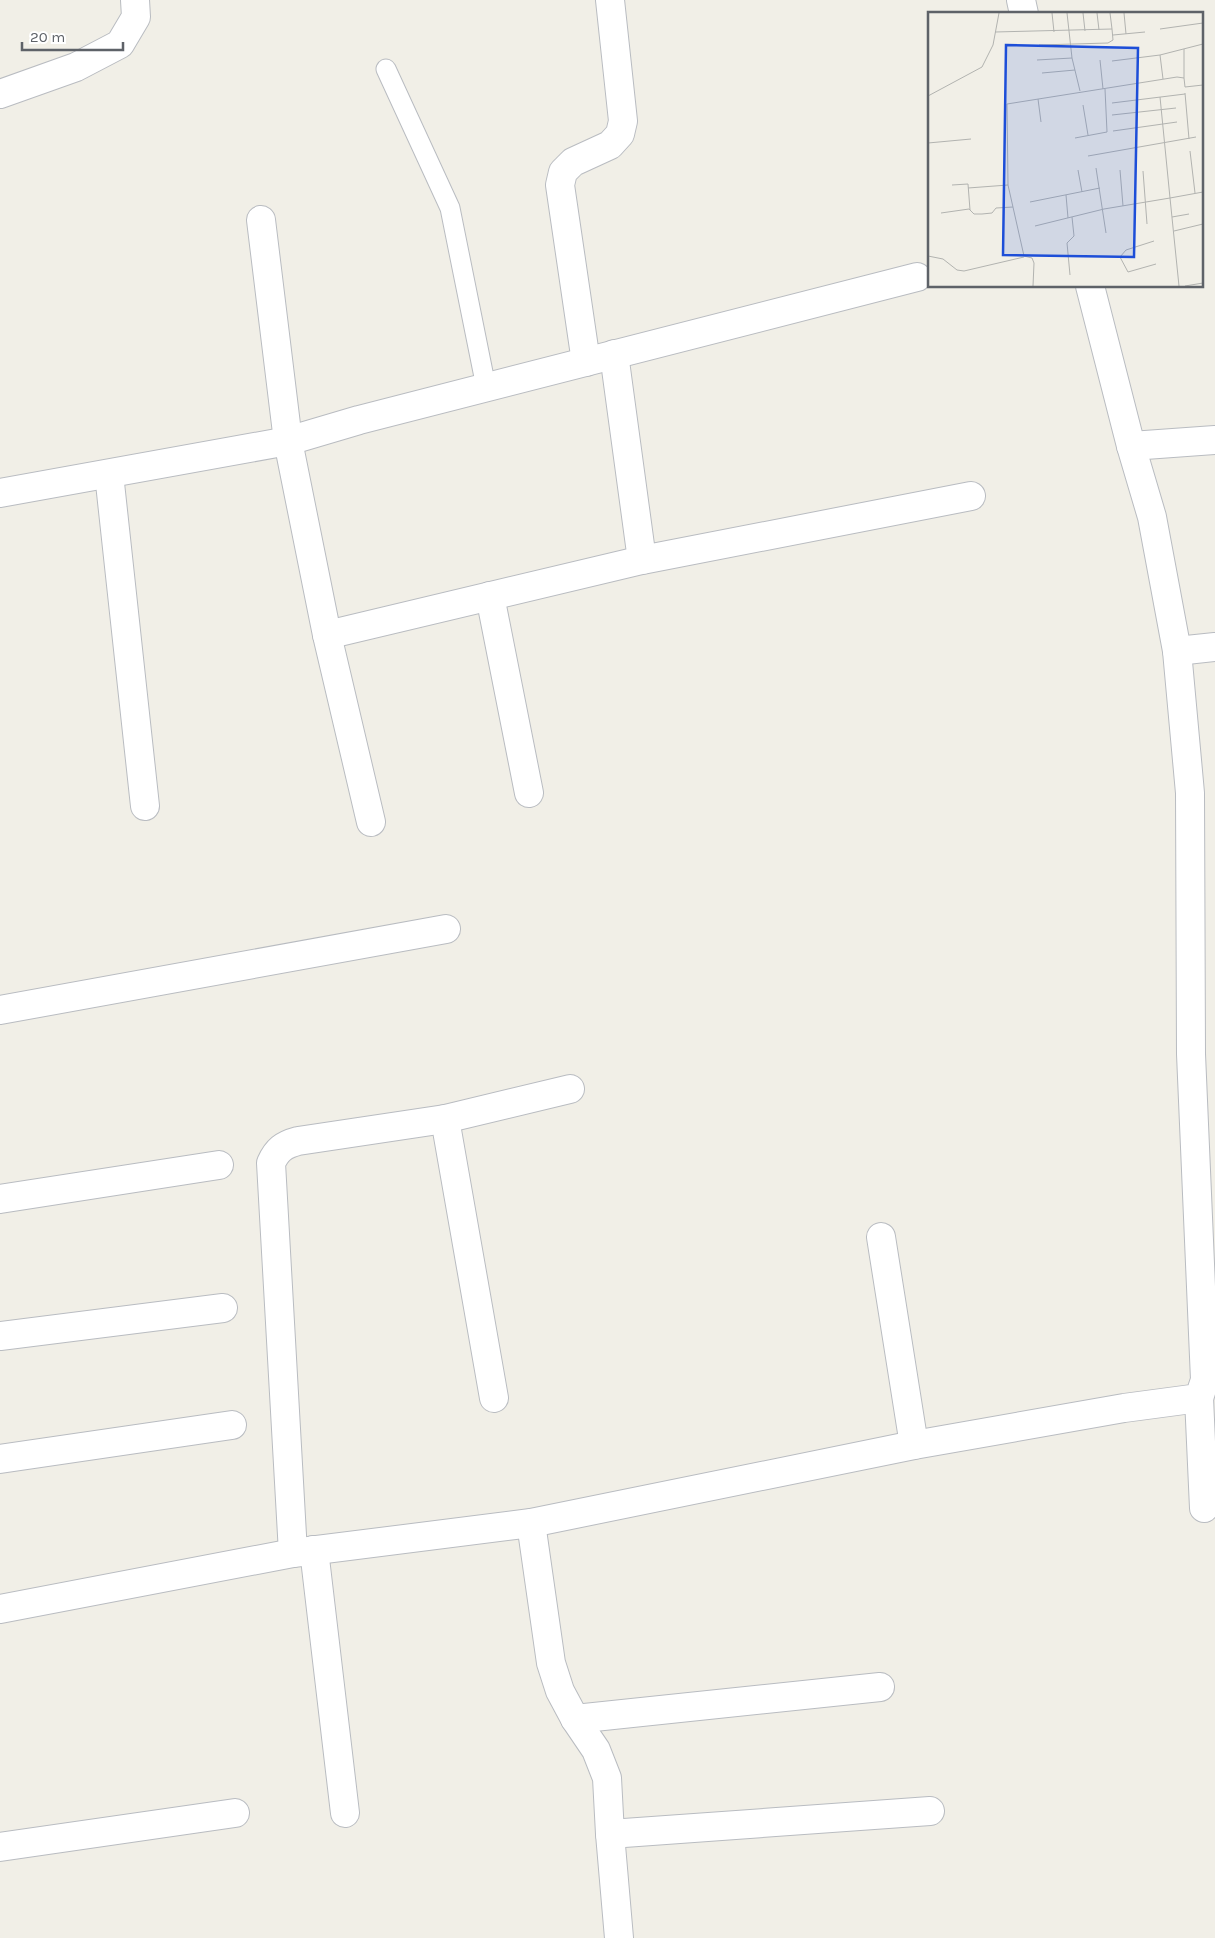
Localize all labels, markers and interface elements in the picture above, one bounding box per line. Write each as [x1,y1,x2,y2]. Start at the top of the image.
inset map [928,12,1202,288]
scale bar [22,20,124,52]
text: 20 m [30,28,65,46]

